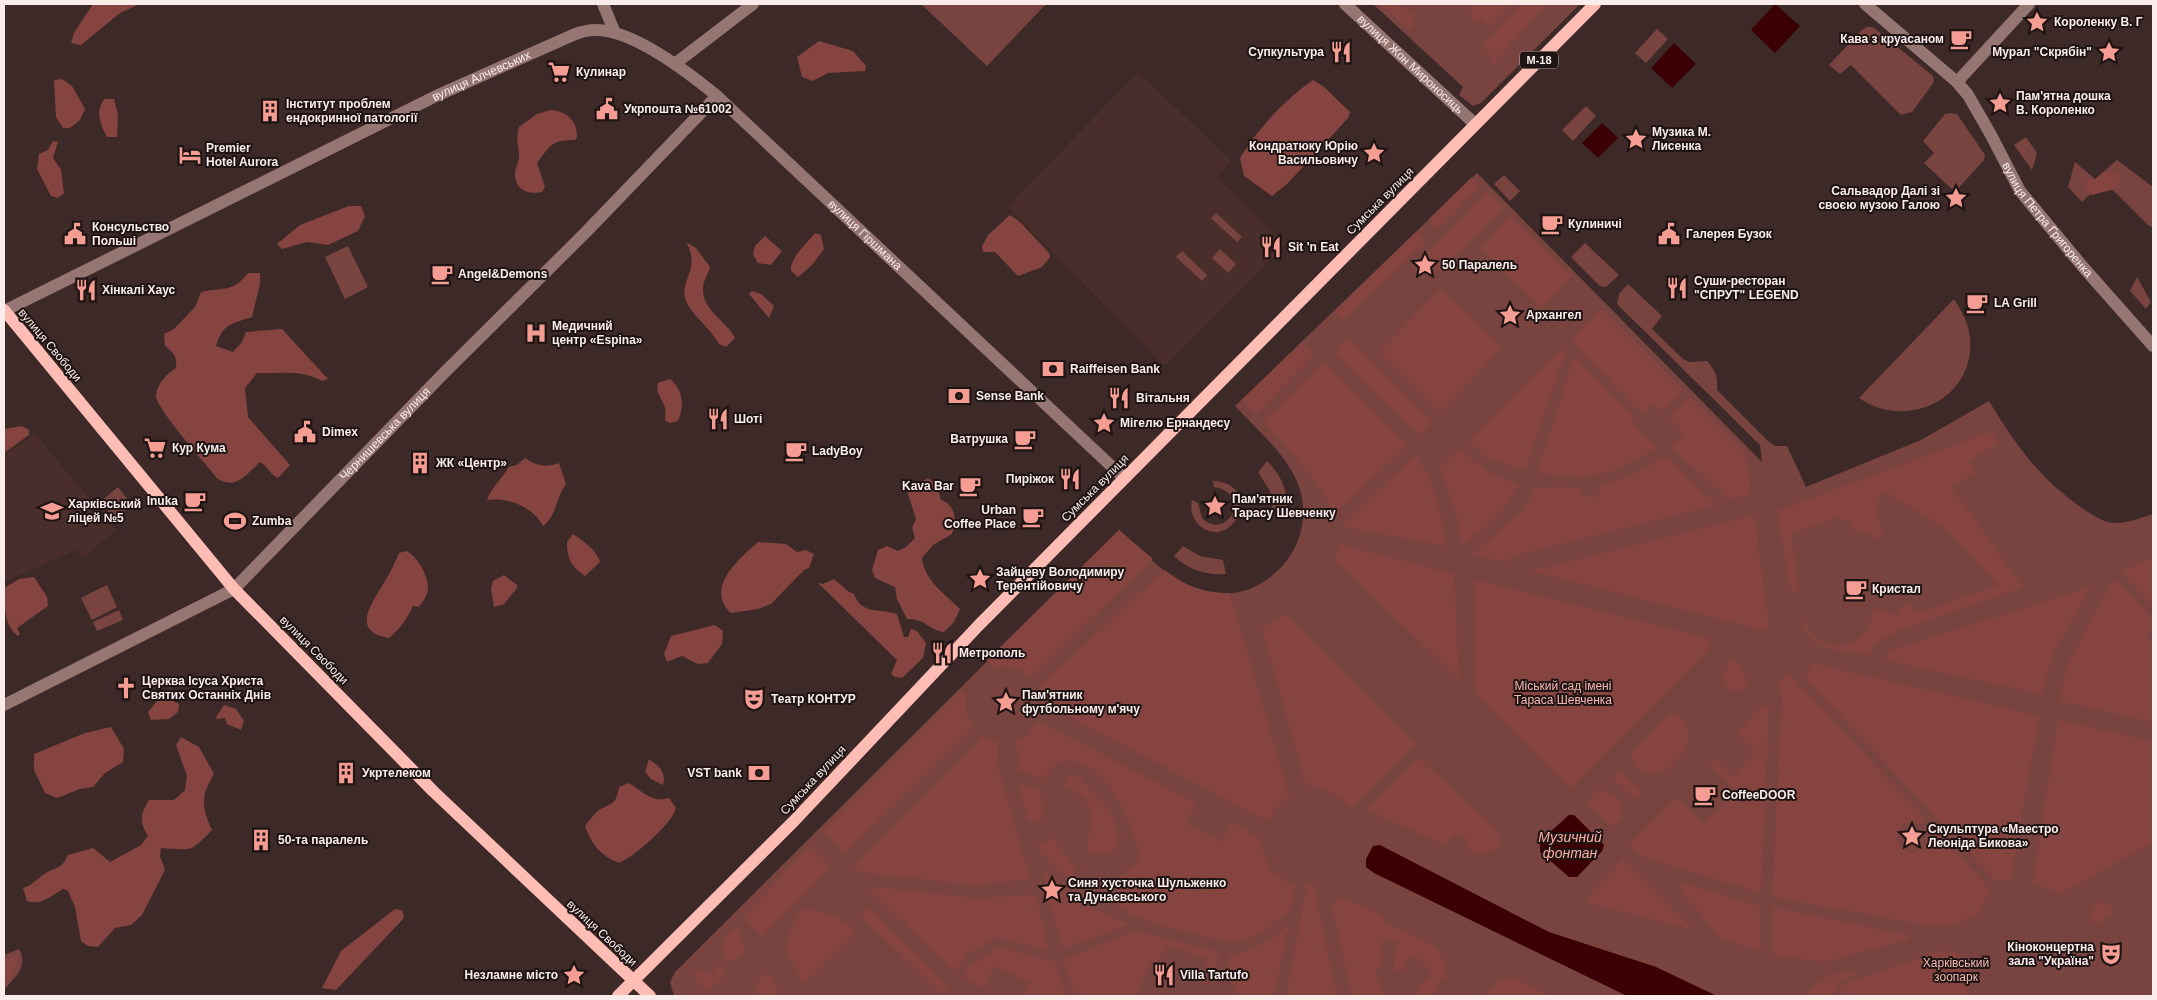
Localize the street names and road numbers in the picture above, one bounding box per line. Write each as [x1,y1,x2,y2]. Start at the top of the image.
street label: вулиця Жон Мироносиць [1355,12,1466,117]
street label: вулиця Алчевських [429,48,533,104]
road number: М-18 [1520,52,1558,68]
street label: вулиця Петра Григоренка [1999,160,2096,280]
street label: Сумська вулиця [1343,164,1417,238]
street label: вулиця Гіршмана [825,197,905,273]
street label: вулиця Свободи [15,306,85,384]
street label: Чернишевська вулиця [337,384,433,483]
street label: Сумська вулиця [1058,451,1132,525]
street label: вулиця Свободи [277,613,351,687]
street label: Сумська вулиця [777,743,849,817]
street label: вулиця Свободи [564,897,640,969]

